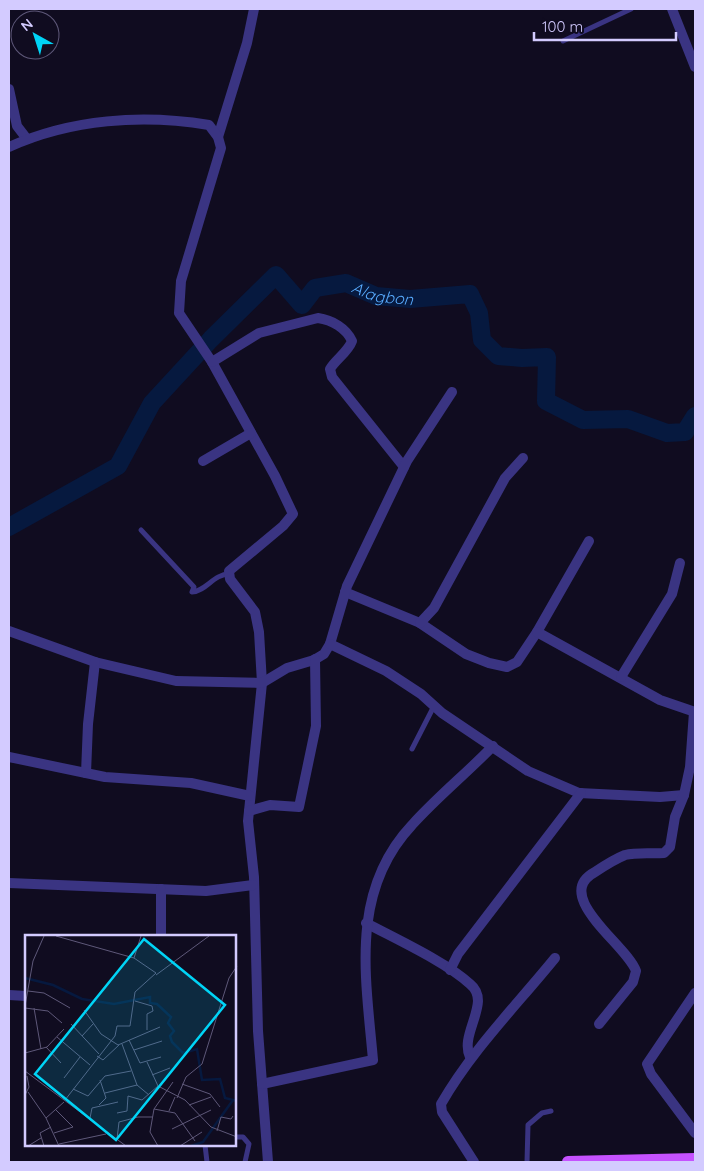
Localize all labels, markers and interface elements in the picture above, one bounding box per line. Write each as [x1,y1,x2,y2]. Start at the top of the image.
north arrow [10,10,60,60]
scale bar [534,10,676,42]
text: N [17,15,36,35]
text: 100 m [542,17,583,36]
water label: Alagbon [349,277,415,309]
inset map [25,935,236,1146]

